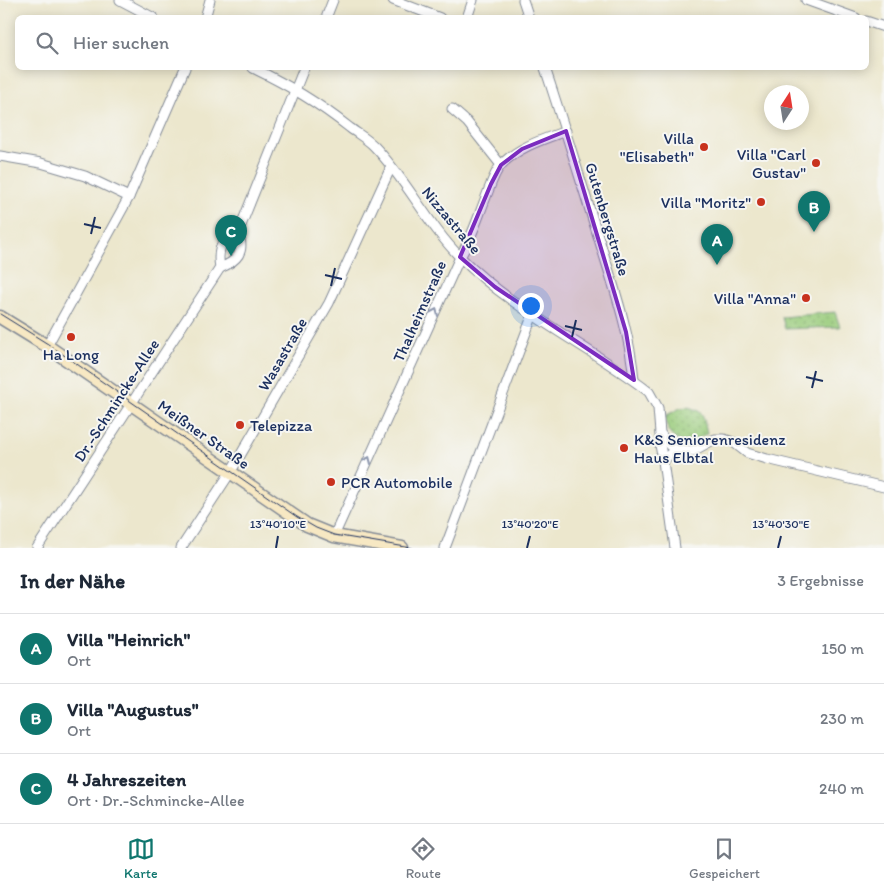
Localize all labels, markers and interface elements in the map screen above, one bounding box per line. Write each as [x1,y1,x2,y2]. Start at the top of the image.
search box [15,15,869,70]
icon: search [33,29,61,57]
text: Hier suchen [73,31,169,54]
north arrow [764,85,809,130]
place label: Villa "Elisabeth" [620,129,694,166]
marker: Villa "Elisabeth" [698,141,710,153]
place label: Villa "Carl Gustav" [737,145,806,182]
marker: Villa "Carl Gustav" [810,157,822,169]
street label: Gutenbergstraße [581,160,634,278]
street label: Nizzastraße [418,183,485,258]
pin: B [798,191,830,232]
place label: Villa "Moritz" [661,193,751,212]
marker: Villa "Moritz" [755,196,767,208]
pin: C [215,215,247,256]
pin: A [701,224,733,265]
street label: Thalheimstraße [389,257,450,365]
place label: Villa "Anna" [714,289,796,308]
marker: Villa "Anna" [800,292,812,304]
your location [518,293,544,319]
one-way arrow [429,308,440,317]
street label: Wasastraße [254,314,311,394]
marker: Ha Long [65,331,77,343]
street label: Dr.-Schmincke-Allee [70,335,163,465]
place label: Ha Long [43,345,100,364]
street label: Meißner Straße [154,396,253,473]
place label: Telepizza [250,416,313,435]
marker: Telepizza [234,419,246,431]
place label: K&S Seniorenresidenz Haus Elbtal [634,430,786,467]
marker: K&S Seniorenresidenz Haus Elbtal [618,442,630,454]
one-way arrow [362,456,373,465]
place label: PCR Automobile [341,473,453,492]
marker: PCR Automobile [325,476,337,488]
text: 13°40'10"E [250,517,307,531]
text: 13°40'20"E [501,517,559,531]
text: 13°40'30"E [752,517,810,531]
text: In der Nähe [20,568,125,593]
text: 3 Ergebnisse [777,571,864,590]
text: Villa "Heinrich" [67,628,190,651]
text: A [31,639,41,658]
text: 150 m [821,639,864,658]
text: Ort [67,651,91,670]
text: Villa "Augustus" [67,698,199,721]
text: B [31,709,41,728]
text: 230 m [820,709,864,728]
text: Ort [67,721,91,740]
text: 4 Jahreszeiten [67,768,186,791]
text: C [31,779,41,798]
text: 240 m [819,779,864,798]
text: Ort · Dr.-Schmincke-Allee [67,791,245,810]
tab: Karte [124,835,158,882]
tab: Route [406,835,441,882]
tab: Gespeichert [689,835,760,882]

